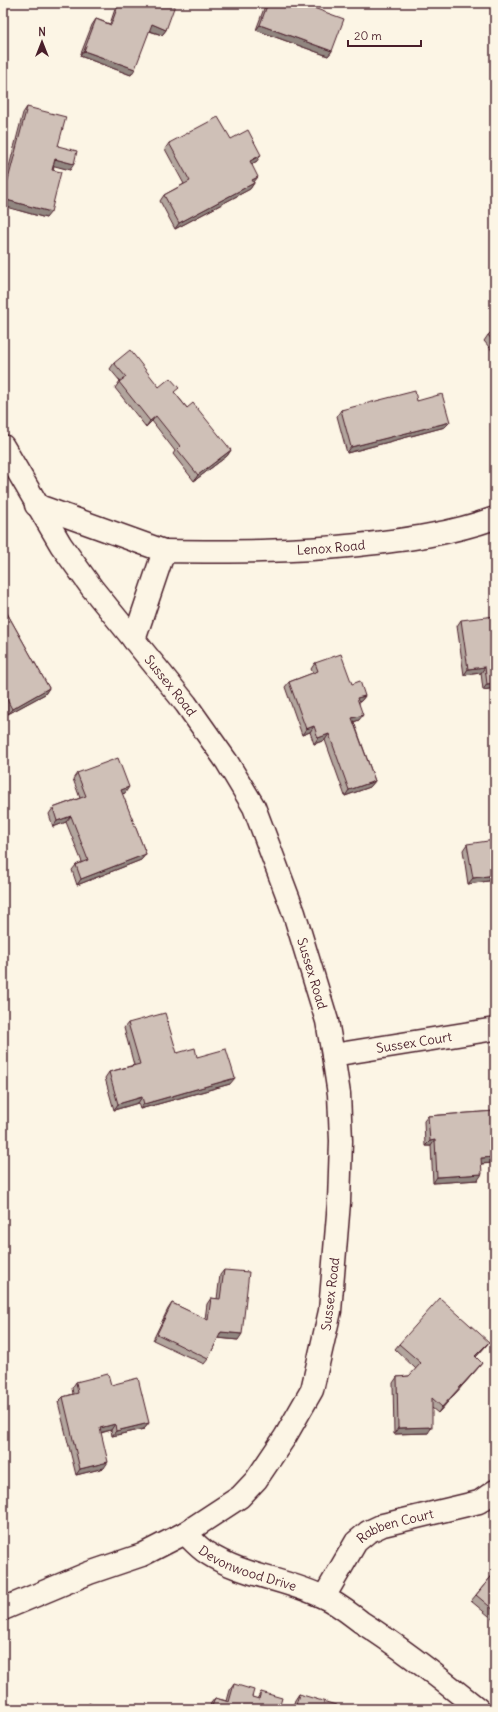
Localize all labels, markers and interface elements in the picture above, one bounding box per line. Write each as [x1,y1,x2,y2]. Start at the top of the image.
north arrow [22,22,62,62]
scale bar [348,22,421,48]
text: N [38,25,46,39]
text: 20 m [354,28,382,43]
street label: Lenox Road [296,536,366,559]
street label: Sussex Road [141,652,200,720]
street label: Sussex Road [293,936,331,1012]
street label: Sussex Court [375,1028,454,1057]
street label: Sussex Road [318,1256,343,1332]
street label: Rabben Court [353,1505,436,1547]
street label: Devonwood Drive [195,1542,299,1595]

